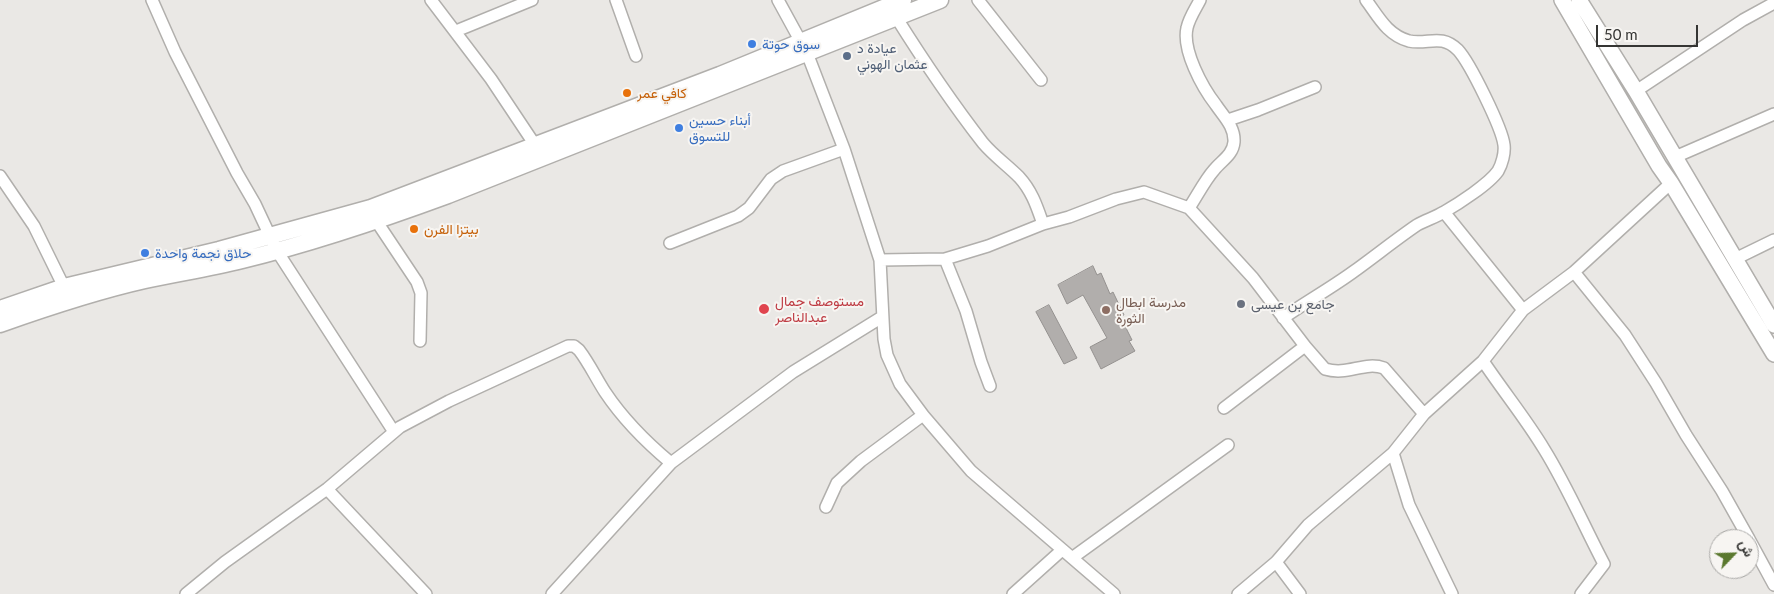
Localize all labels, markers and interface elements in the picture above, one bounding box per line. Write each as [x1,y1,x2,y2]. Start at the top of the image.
scale bar [1599,15,1702,47]
text: 50 m [1604,25,1638,43]
place label: سوق حوتة [762,36,820,52]
marker: سوق حوتة [746,38,758,50]
place label: عيادة د عثمان الهوني [857,40,928,72]
marker: عيادة د عثمان الهوني [841,50,853,62]
place label: كافي عمر [637,85,687,101]
marker: كافي عمر [621,87,633,99]
place label: أبناء حسين للتسوق [689,112,751,144]
marker: أبناء حسين للتسوق [673,122,685,134]
place label: بيتزا الفرن [424,221,479,237]
marker: بيتزا الفرن [408,223,420,235]
place label: حلاق نجمة واحدة [155,245,251,261]
marker: حلاق نجمة واحدة [139,247,151,259]
place label: مستوصف جمال عبدالناصر [775,293,864,326]
place label: مدرسة ابطال الثورة [1116,294,1186,326]
place label: جامع بن عيسى [1251,296,1335,312]
marker: جامع بن عيسى [1235,298,1247,310]
marker: مستوصف جمال عبدالناصر [757,302,771,316]
marker: مدرسة ابطال الثورة [1100,304,1112,316]
north arrow [1709,529,1759,579]
text: ش [1736,537,1758,559]

